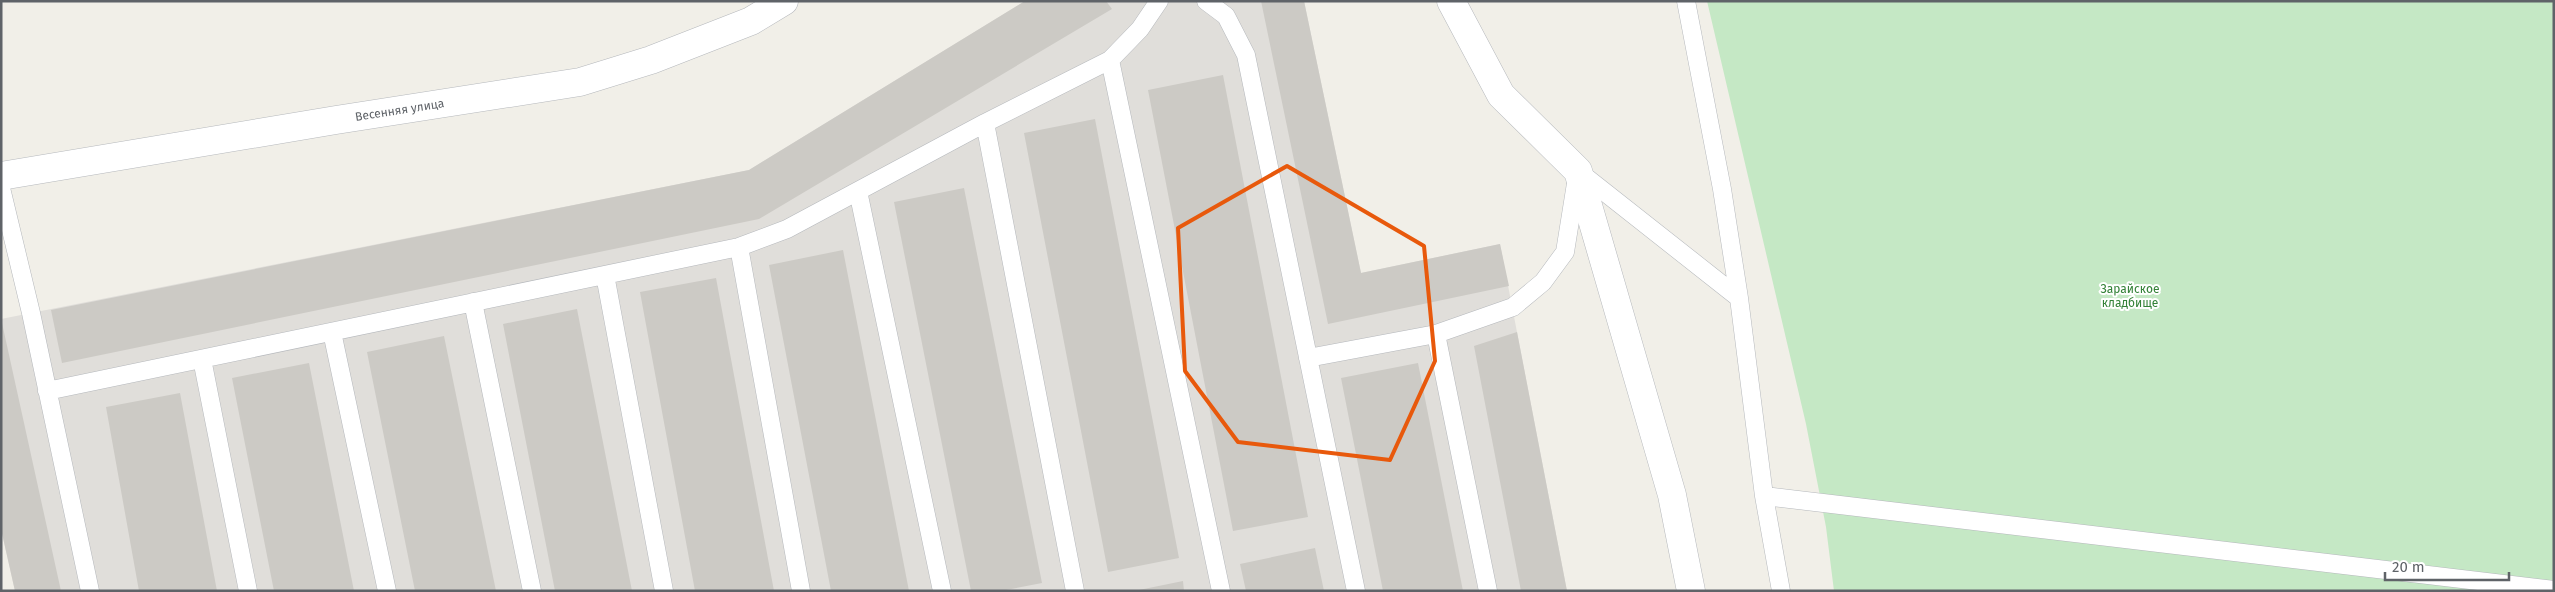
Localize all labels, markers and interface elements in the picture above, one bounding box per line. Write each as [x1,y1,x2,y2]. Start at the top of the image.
street label: Весенняя улица [354,96,445,124]
park label: Зарайское кладбище [2101,282,2159,310]
scale bar [2385,550,2509,582]
text: 20 m [2392,558,2425,576]

